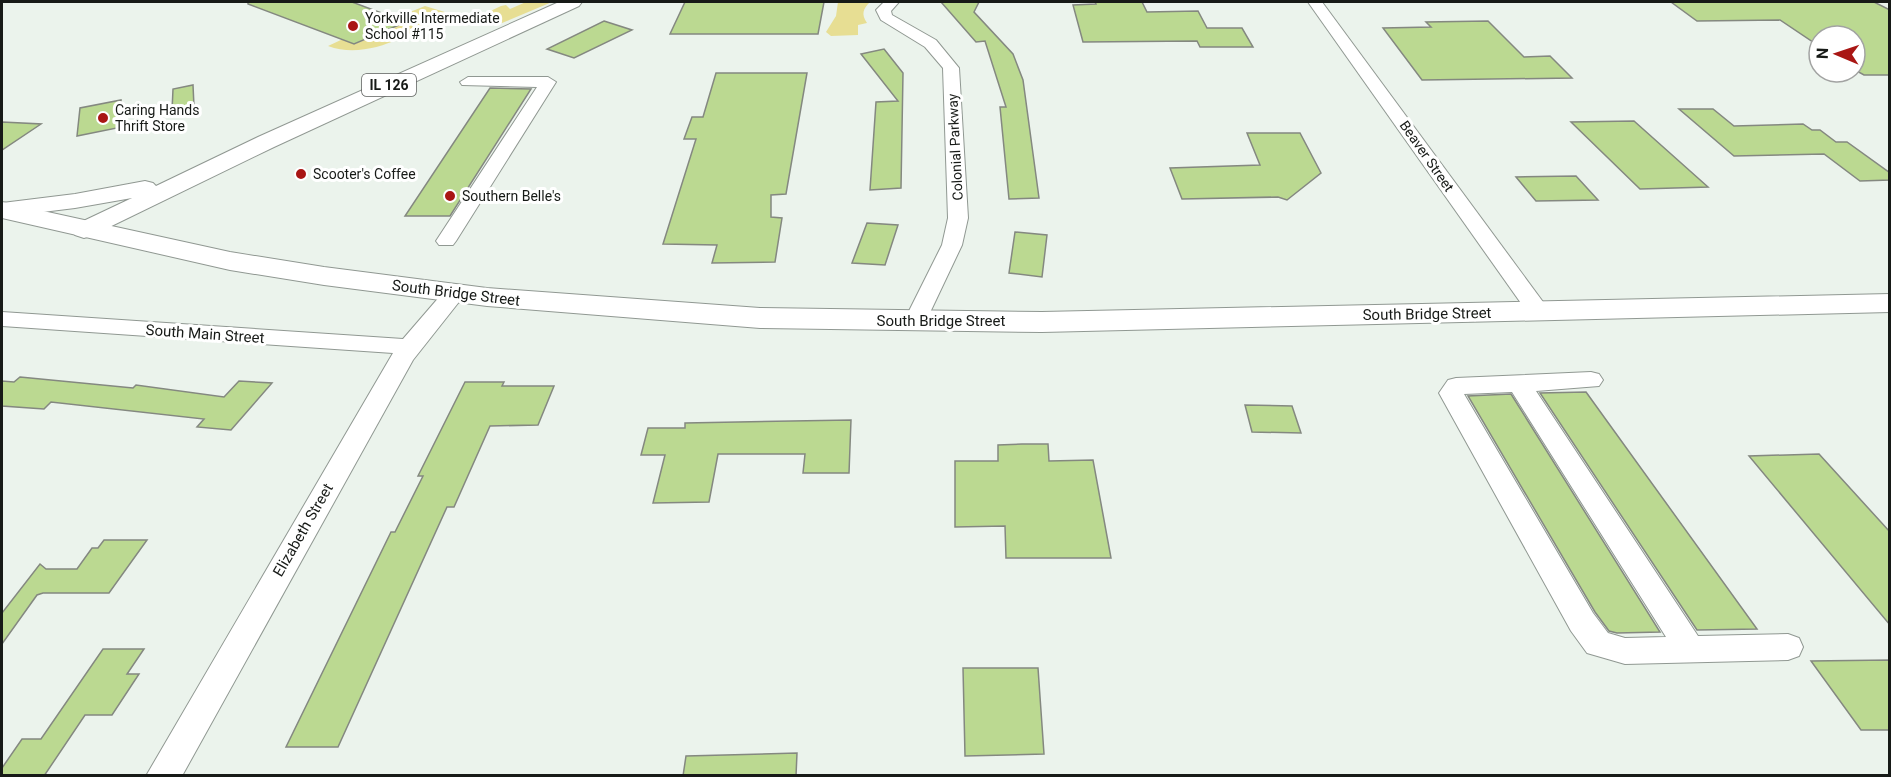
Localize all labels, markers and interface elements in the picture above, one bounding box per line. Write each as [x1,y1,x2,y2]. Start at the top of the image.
place label: Yorkville Intermediate School #115 [365,10,500,42]
marker: Yorkville Intermediate School #115 [346,19,360,33]
north arrow [1807,24,1867,84]
text: N [1813,48,1832,59]
road number: IL 126 [362,74,416,96]
street label: Colonial Parkway [944,93,966,201]
place label: Caring Hands Thrift Store [115,102,199,134]
marker: Caring Hands Thrift Store [96,111,110,125]
street label: Beaver Street [1397,117,1458,195]
place label: Scooter's Coffee [313,166,416,182]
marker: Scooter's Coffee [294,167,308,181]
place label: Southern Belle's [462,188,561,204]
marker: Southern Belle's [443,189,457,203]
street label: South Bridge Street [391,276,521,310]
street label: South Bridge Street [1362,304,1492,324]
street label: South Bridge Street [877,312,1006,330]
street label: South Main Street [145,321,265,347]
street label: Elizabeth Street [269,480,337,580]

